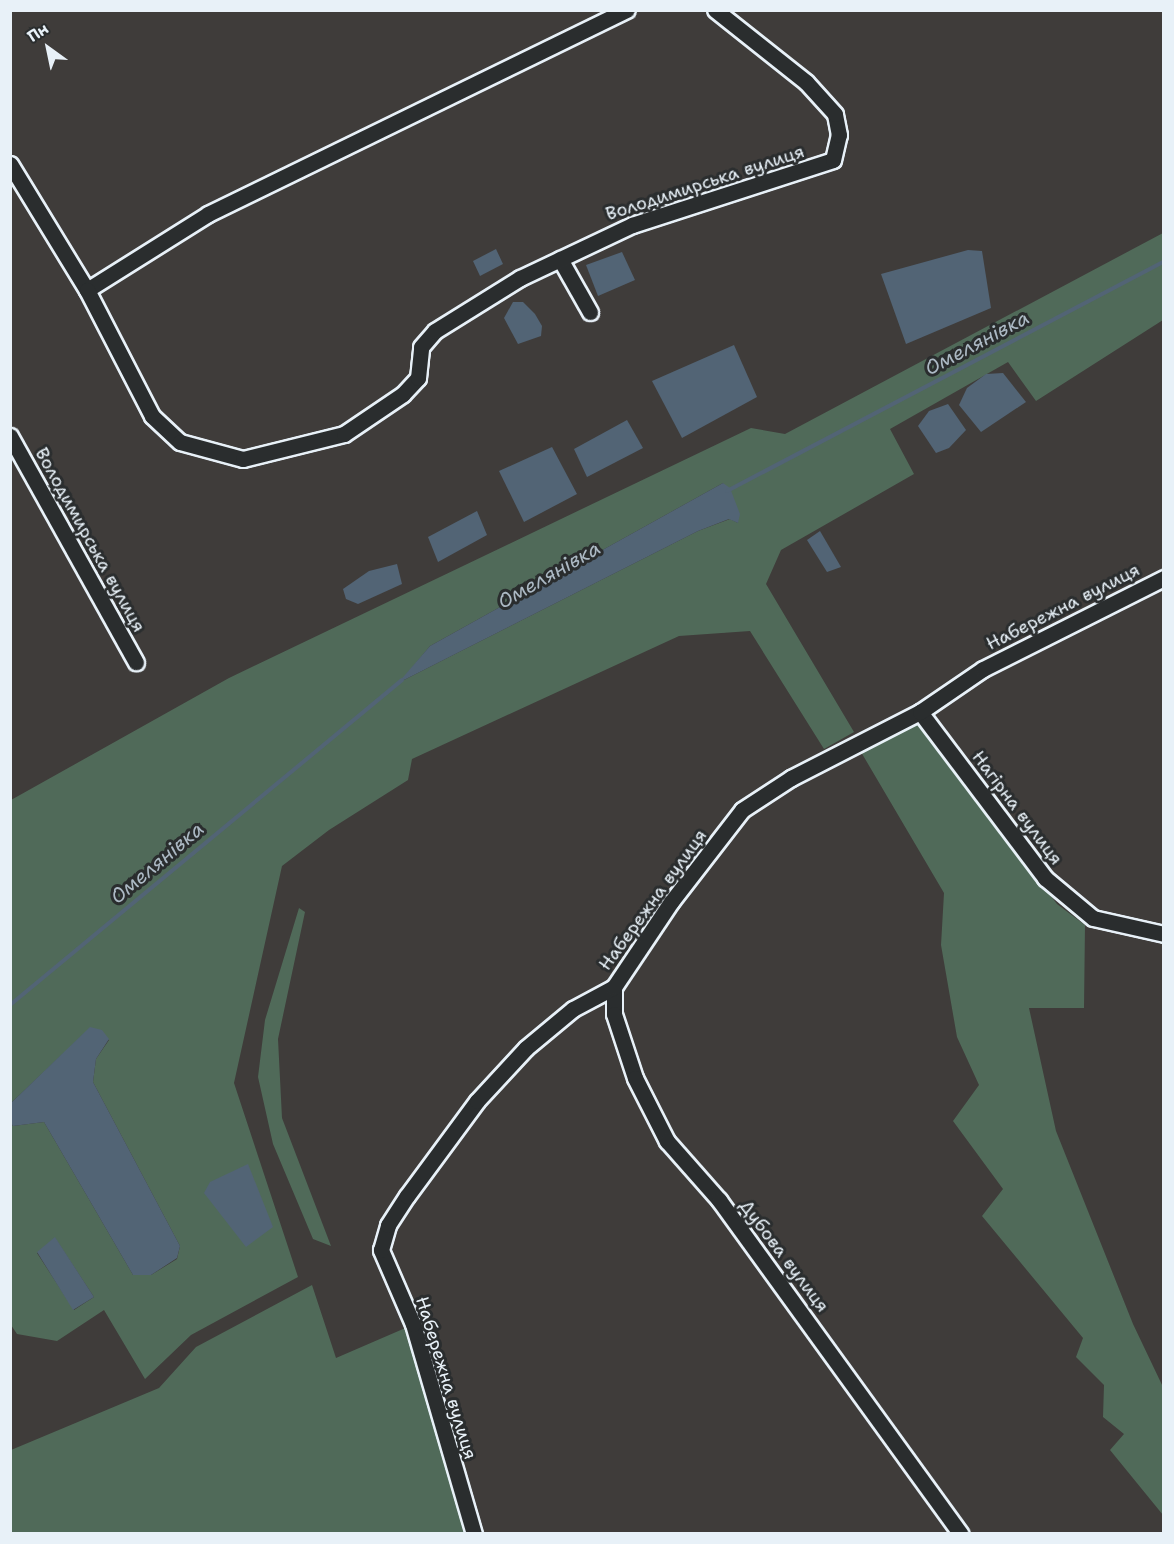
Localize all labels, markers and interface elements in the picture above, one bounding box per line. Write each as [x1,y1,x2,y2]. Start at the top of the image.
north arrow [18,18,78,78]
text: Пн [23,18,53,47]
street label: Володимирська вулиця [603,141,807,225]
water label: Омелянівка [921,305,1033,381]
street label: Володимирська вулиця [30,444,150,636]
water label: Омелянівка [493,536,605,614]
street label: Набережна вулиця [983,559,1143,655]
street label: Нагірна вулиця [967,747,1067,869]
water label: Омелянівка [105,817,209,909]
street label: Набережна вулиця [595,825,711,975]
street label: Дубова вулиця [735,1196,833,1316]
street label: Набережна вулиця [411,1294,481,1462]

